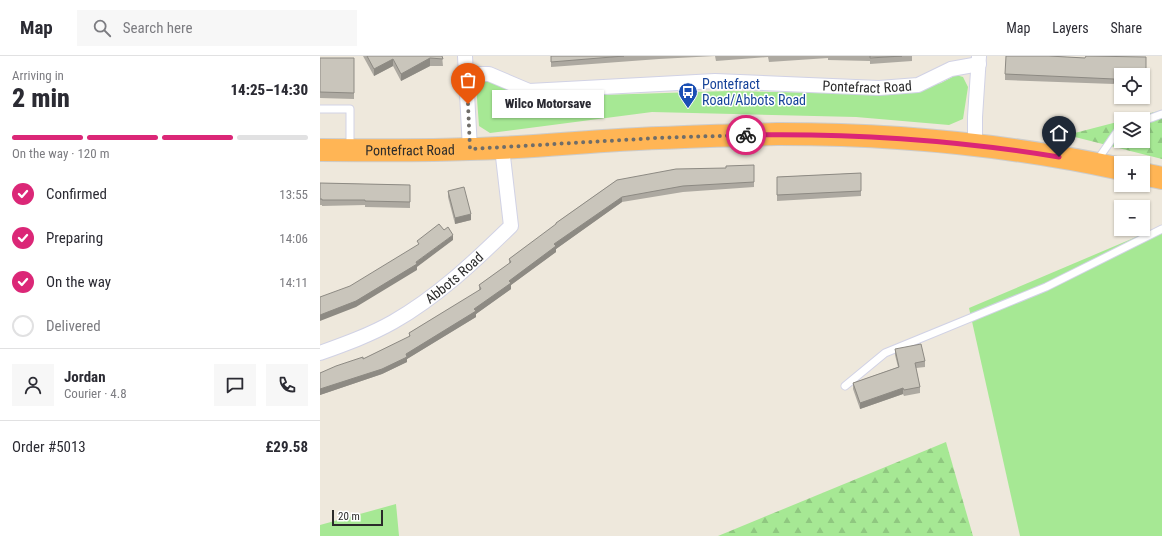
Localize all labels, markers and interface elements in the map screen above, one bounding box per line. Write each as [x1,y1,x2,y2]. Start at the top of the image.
search box [77,10,357,46]
text: Map [20,16,53,39]
icon: search [91,17,113,39]
text: Search here [123,19,193,37]
text: Map [1006,20,1030,36]
text: Layers [1052,20,1089,36]
text: Share [1111,20,1142,36]
pin [451,63,485,104]
text: Arriving in [12,68,64,83]
map controls [1114,68,1150,236]
button: locate [1114,68,1150,104]
icon: bag [457,69,479,91]
place label: Pontefract Road/Abbots Road [702,76,806,108]
street label: Pontefract Road [822,78,912,96]
text: 14:25–14:30 [230,81,308,99]
bus stop icon: Pontefract Road/Abbots Road [677,81,699,109]
text: 2 min [12,83,70,113]
callout: Wilco Motorsave [492,90,604,118]
text: Wilco Motorsave [505,96,591,111]
button: layers [1114,112,1150,148]
courier [726,115,766,155]
pin [1042,116,1076,157]
icon: home [1048,122,1070,144]
icon: bike [735,124,757,146]
street label: Pontefract Road [365,142,455,158]
text: On the way · 120 m [12,146,109,161]
button: + [1114,156,1150,192]
icon: check [12,183,34,205]
text: Confirmed [46,185,107,203]
text: 13:55 [279,187,308,202]
button: − [1114,200,1150,236]
icon: check [12,227,34,249]
text: Preparing [46,229,103,247]
text: 14:06 [279,231,308,246]
street label: Abbots Road [422,249,486,307]
icon: check [12,271,34,293]
text: On the way [46,273,111,291]
text: 14:11 [279,275,308,290]
text: Delivered [46,317,101,335]
button: person [12,364,54,406]
button: chat [214,364,256,406]
button: phone [266,364,308,406]
text: Jordan [64,368,106,386]
text: Courier · 4.8 [64,386,127,401]
text: Order #5013 [12,438,86,456]
text: £29.58 [265,438,308,456]
scale bar [332,508,383,527]
text: 20 m [338,510,360,523]

